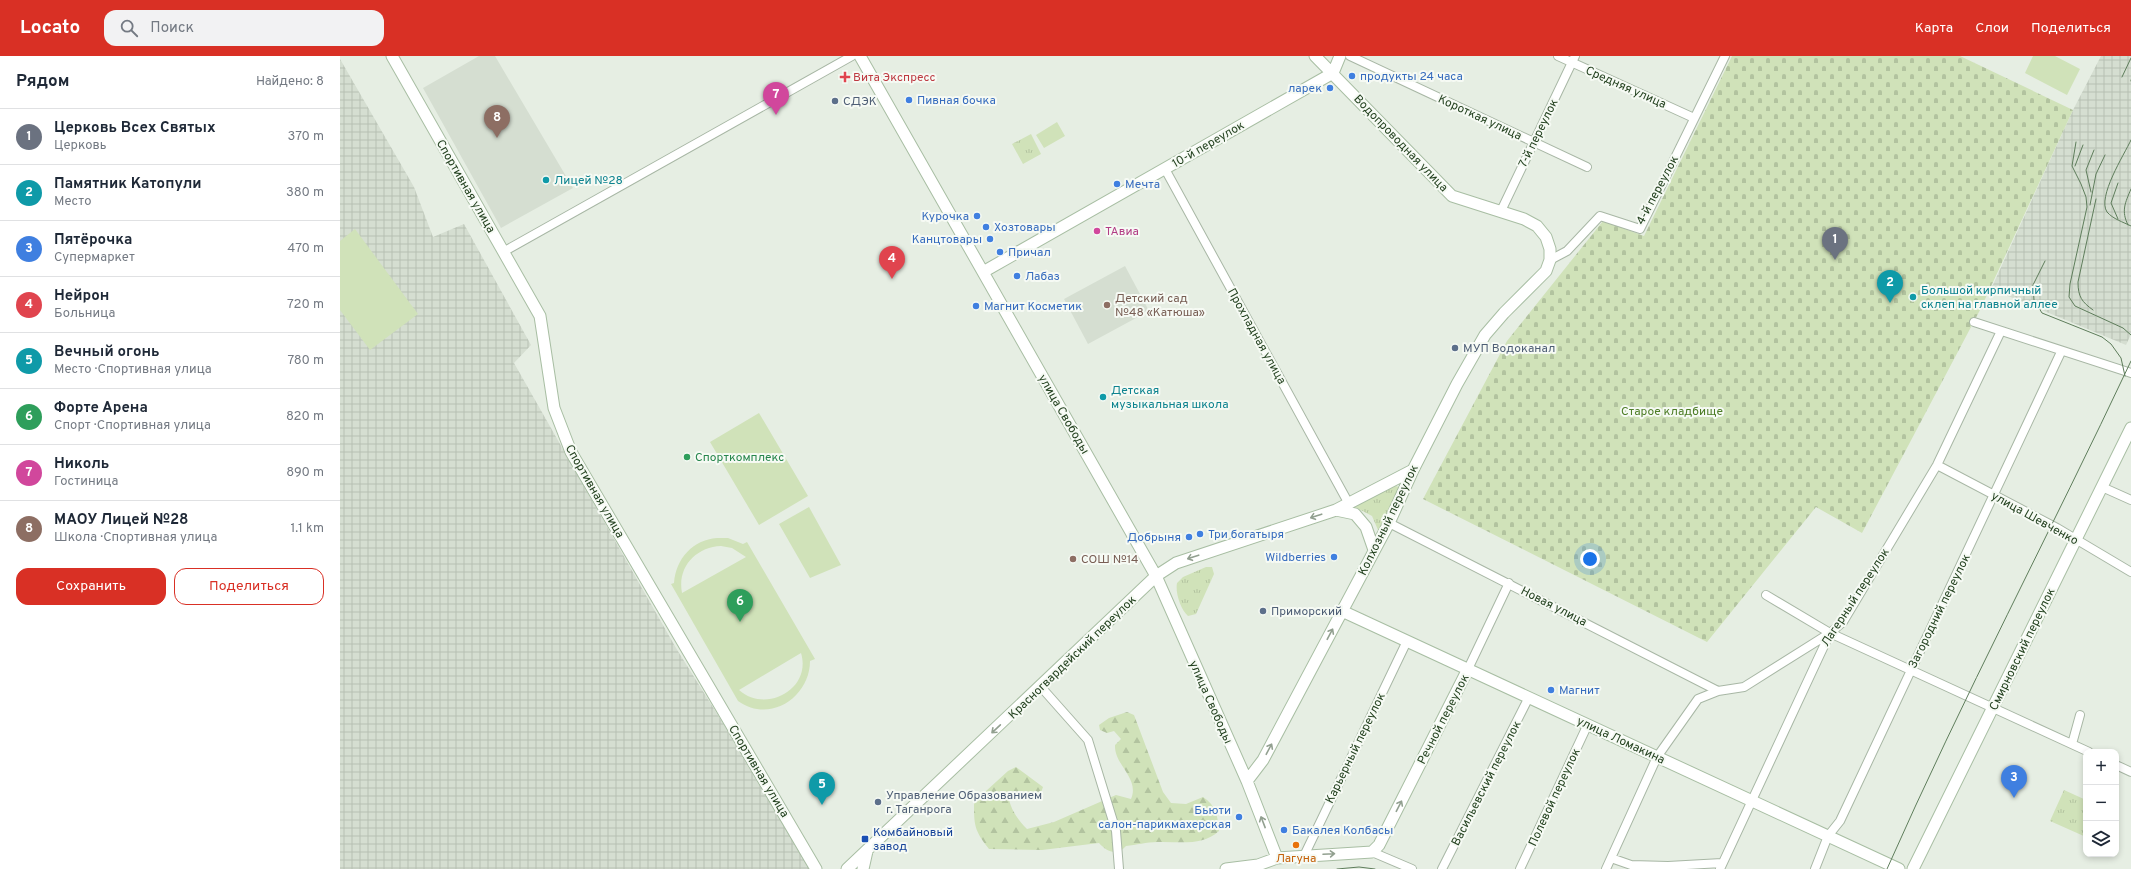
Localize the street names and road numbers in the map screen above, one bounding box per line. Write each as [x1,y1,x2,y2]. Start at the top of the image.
street label: Средняя улица [1583,63,1669,113]
street label: Короткая улица [1435,91,1524,144]
street label: Водопроводная улица [1350,92,1451,196]
street label: 7-й переулок [1515,96,1562,170]
street label: 10-й переулок [1169,118,1248,172]
street label: Спортивная улица [432,137,498,236]
street label: 4-й переулок [1633,153,1683,228]
street label: Прохладная улица [1223,286,1289,387]
street label: улица Свободы [1034,372,1092,457]
street label: Спортивная улица [561,442,627,541]
street label: Колхозный переулок [1355,462,1423,579]
street label: улица Шевченко [1988,488,2081,550]
street label: Лагерный переулок [1818,545,1894,650]
street label: Загородний переулок [1905,551,1975,671]
street label: Новая улица [1518,583,1589,630]
street label: Смирновский переулок [1986,585,2060,713]
street label: Красногвардейский переулок [1005,592,1140,723]
street label: улица Свободы [1185,658,1236,747]
street label: Речной переулок [1414,672,1474,767]
street label: Карьерный переулок [1322,690,1390,806]
street label: улица Ломакина [1574,713,1667,768]
street label: Васильевский переулок [1448,718,1526,849]
street label: Спортивная улица [724,722,792,821]
street label: Полевой переулок [1525,746,1585,849]

